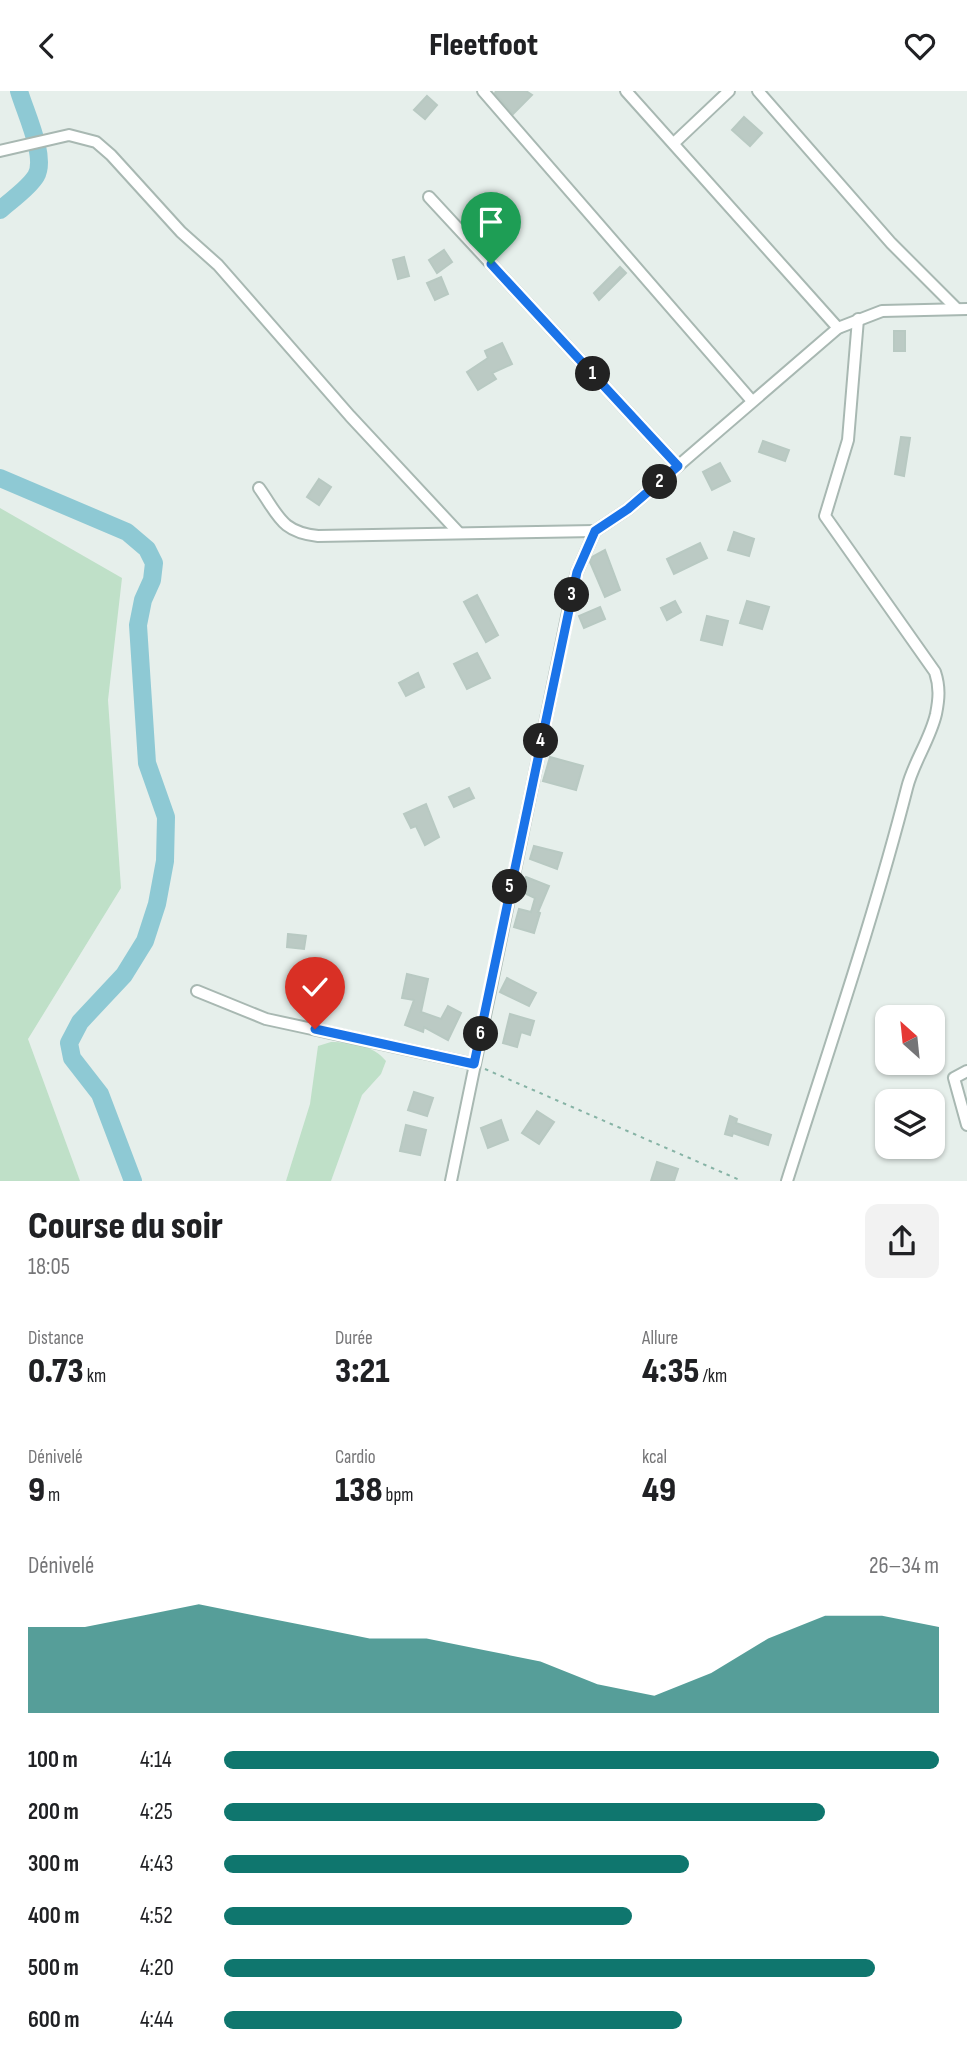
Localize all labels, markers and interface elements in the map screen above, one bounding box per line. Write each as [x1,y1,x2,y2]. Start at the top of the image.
text: Fleetfoot [429,26,538,65]
icon: back [28,27,66,65]
icon: heart [901,27,939,65]
pin [461,192,521,264]
icon: arrive [472,203,510,241]
pin: 1 [576,357,610,391]
text: 1 [589,362,596,385]
pin: 2 [642,465,678,499]
text: 2 [655,470,664,493]
pin: 3 [554,577,590,613]
text: 3 [567,583,576,606]
pin: 4 [524,723,558,759]
text: 4 [536,729,545,752]
pin: 5 [492,869,528,905]
text: 5 [505,875,514,898]
pin [285,957,345,1029]
icon: check [296,968,334,1006]
north arrow [875,1005,945,1075]
map controls [875,1005,945,1159]
pin: 6 [463,1017,498,1051]
text: 6 [476,1022,485,1045]
button: layers [875,1089,945,1159]
text: Course du soir [28,1204,223,1249]
button: share [865,1204,939,1278]
text: 18:05 [28,1253,70,1281]
text: Distance [28,1327,84,1350]
text: Durée [335,1327,373,1350]
text: Allure [642,1327,678,1350]
text: 0.73 [28,1350,84,1393]
text: 3:21 [335,1350,390,1393]
text: 4:35 [642,1350,699,1393]
text: km [84,1365,106,1388]
text: /km [699,1365,727,1388]
text: Dénivelé [28,1446,83,1469]
text: Cardio [335,1446,376,1469]
text: kcal [642,1446,667,1469]
text: 9 [28,1469,45,1512]
text: 138 [335,1469,383,1512]
text: 49 [642,1469,676,1512]
text: m [45,1484,60,1507]
text: bpm [383,1484,414,1507]
text: Dénivelé [28,1552,94,1580]
text: 26–34 m [869,1552,939,1580]
text: 100 m [28,1746,78,1774]
text: 4:14 [140,1746,172,1774]
text: 200 m [28,1798,79,1826]
text: 4:25 [140,1798,173,1826]
text: 300 m [28,1850,79,1878]
text: 4:43 [140,1850,173,1878]
text: 400 m [28,1902,79,1930]
text: 4:52 [140,1902,173,1930]
text: 500 m [28,1954,79,1982]
text: 4:20 [140,1954,174,1982]
text: 600 m [28,2006,80,2034]
text: 4:44 [140,2006,173,2034]

